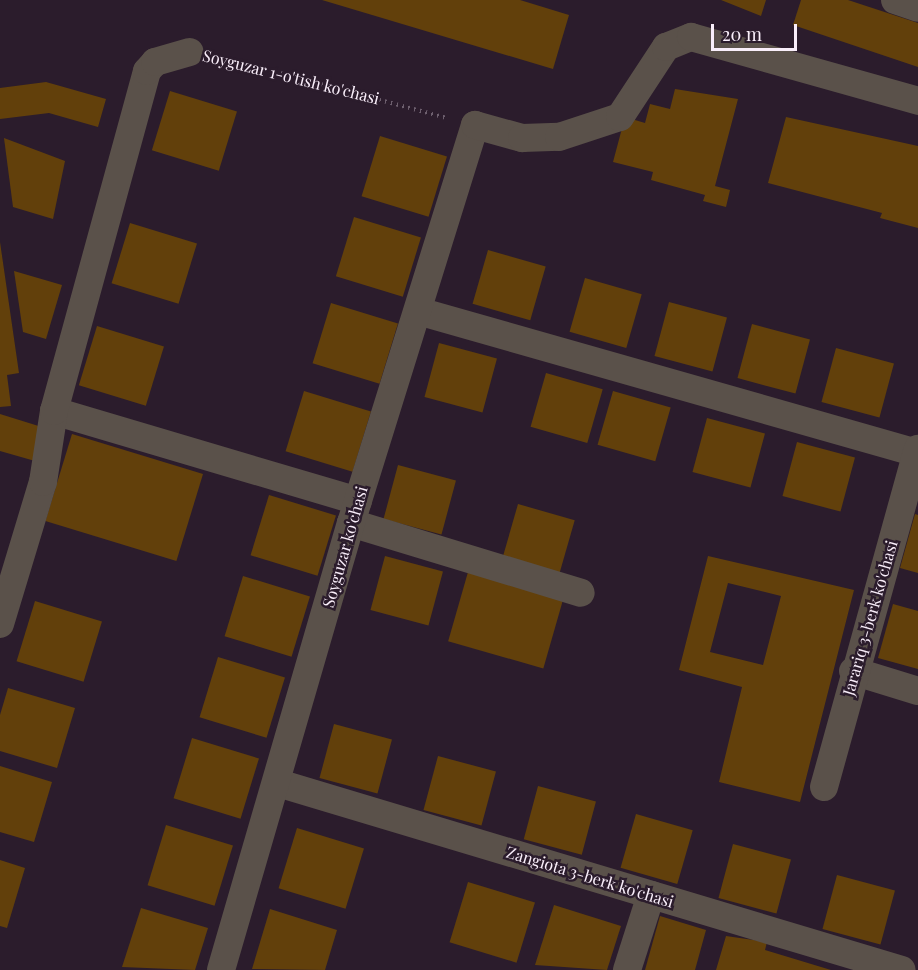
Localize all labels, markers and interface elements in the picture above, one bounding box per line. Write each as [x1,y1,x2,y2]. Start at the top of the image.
scale bar [714,12,800,50]
text: 20 m [722,22,762,46]
street label: Soyguzar 1-o'tish ko'chasi [200,46,382,108]
street label: Soyguzar ko'chasi [318,484,372,610]
street label: Jarariq 3-berk ko'chasi [839,538,901,698]
street label: Zangiota 3-berk ko'chasi [504,842,676,912]

